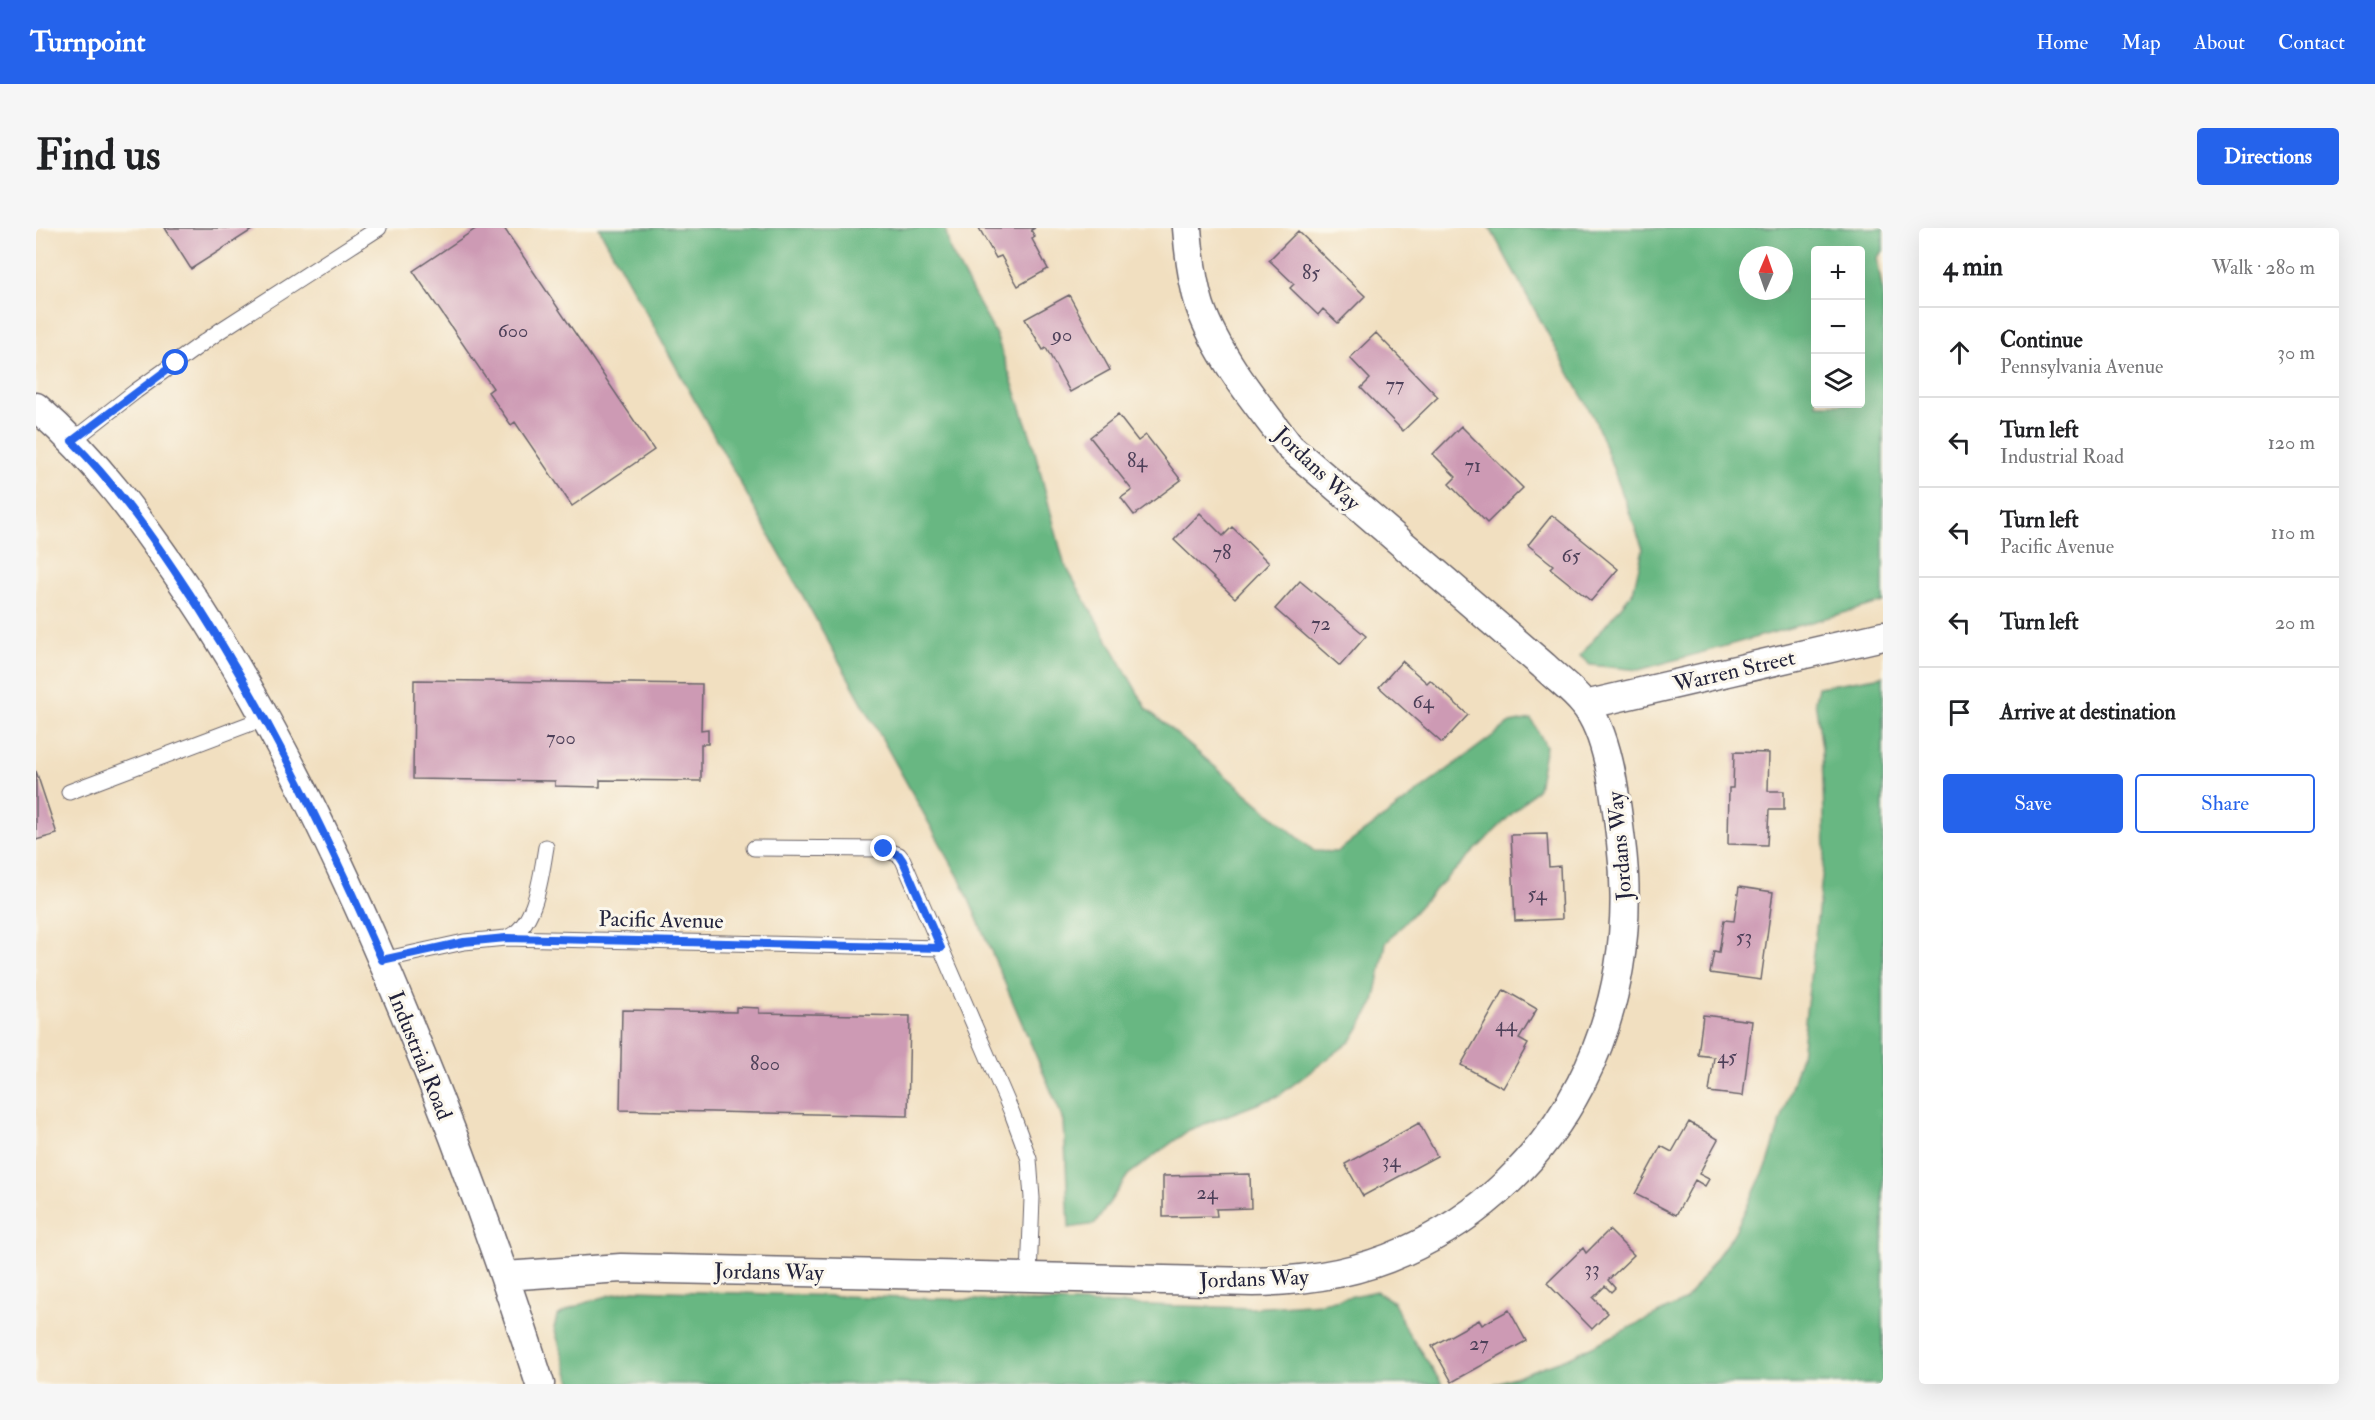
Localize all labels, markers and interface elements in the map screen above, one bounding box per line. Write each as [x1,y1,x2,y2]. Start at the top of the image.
text: Turnpoint [30,25,146,60]
text: Home [2036,29,2088,56]
text: Map [2121,29,2161,56]
text: About [2194,29,2245,56]
text: Contact [2278,29,2345,56]
button: Directions [2197,128,2339,185]
text: Find us [36,130,160,182]
north arrow [1739,246,1793,300]
map controls [1811,246,1865,408]
button: + [1811,246,1865,300]
text: 4 min [1943,251,2003,283]
text: Walk · 280 m [2212,255,2315,280]
house number: 85 [1302,260,1320,285]
button: − [1811,300,1865,354]
house number: 600 [498,318,528,343]
house number: 90 [1050,322,1072,347]
text: Continue [2000,326,2083,354]
icon: ahead [1943,336,1976,369]
text: 30 m [2277,340,2315,365]
route start [162,349,188,375]
button: layers [1811,354,1865,408]
text: Pennsylvania Avenue [2000,354,2163,379]
house number: 77 [1386,372,1404,397]
text: Turn left [2000,416,2079,444]
street label: Jordans Way [1267,420,1367,517]
icon: left [1943,426,1976,459]
text: 120 m [2268,430,2315,455]
text: Industrial Road [2000,444,2124,469]
house number: 84 [1127,448,1148,473]
house number: 71 [1465,453,1481,478]
text: Turn left [2000,506,2079,534]
icon: left [1943,516,1976,549]
text: 110 m [2271,520,2315,545]
text: Pacific Avenue [2000,534,2114,559]
house number: 78 [1213,540,1231,565]
house number: 65 [1562,543,1581,568]
icon: left [1943,606,1976,639]
text: Turn left [2000,608,2079,636]
text: 20 m [2275,610,2315,635]
house number: 72 [1311,611,1331,636]
street label: Warren Street [1670,643,1798,699]
house number: 64 [1413,689,1435,714]
icon: arrive [1943,696,1976,729]
text: Arrive at destination [2000,698,2176,726]
house number: 700 [546,725,576,750]
button: Save [1943,774,2123,833]
button: Share [2135,774,2315,833]
street label: Jordans Way [1601,790,1639,903]
route end [870,835,896,861]
house number: 54 [1527,881,1548,906]
street label: Pacific Avenue [598,905,724,935]
house number: 53 [1736,924,1752,949]
street label: Industrial Road [382,987,459,1124]
house number: 44 [1495,1012,1518,1037]
house number: 45 [1717,1044,1737,1069]
house number: 800 [750,1051,780,1076]
house number: 34 [1382,1148,1401,1173]
house number: 24 [1197,1180,1219,1205]
house number: 33 [1584,1256,1600,1281]
street label: Jordans Way [713,1257,824,1287]
street label: Jordans Way [1198,1263,1310,1295]
house number: 27 [1469,1331,1489,1356]

